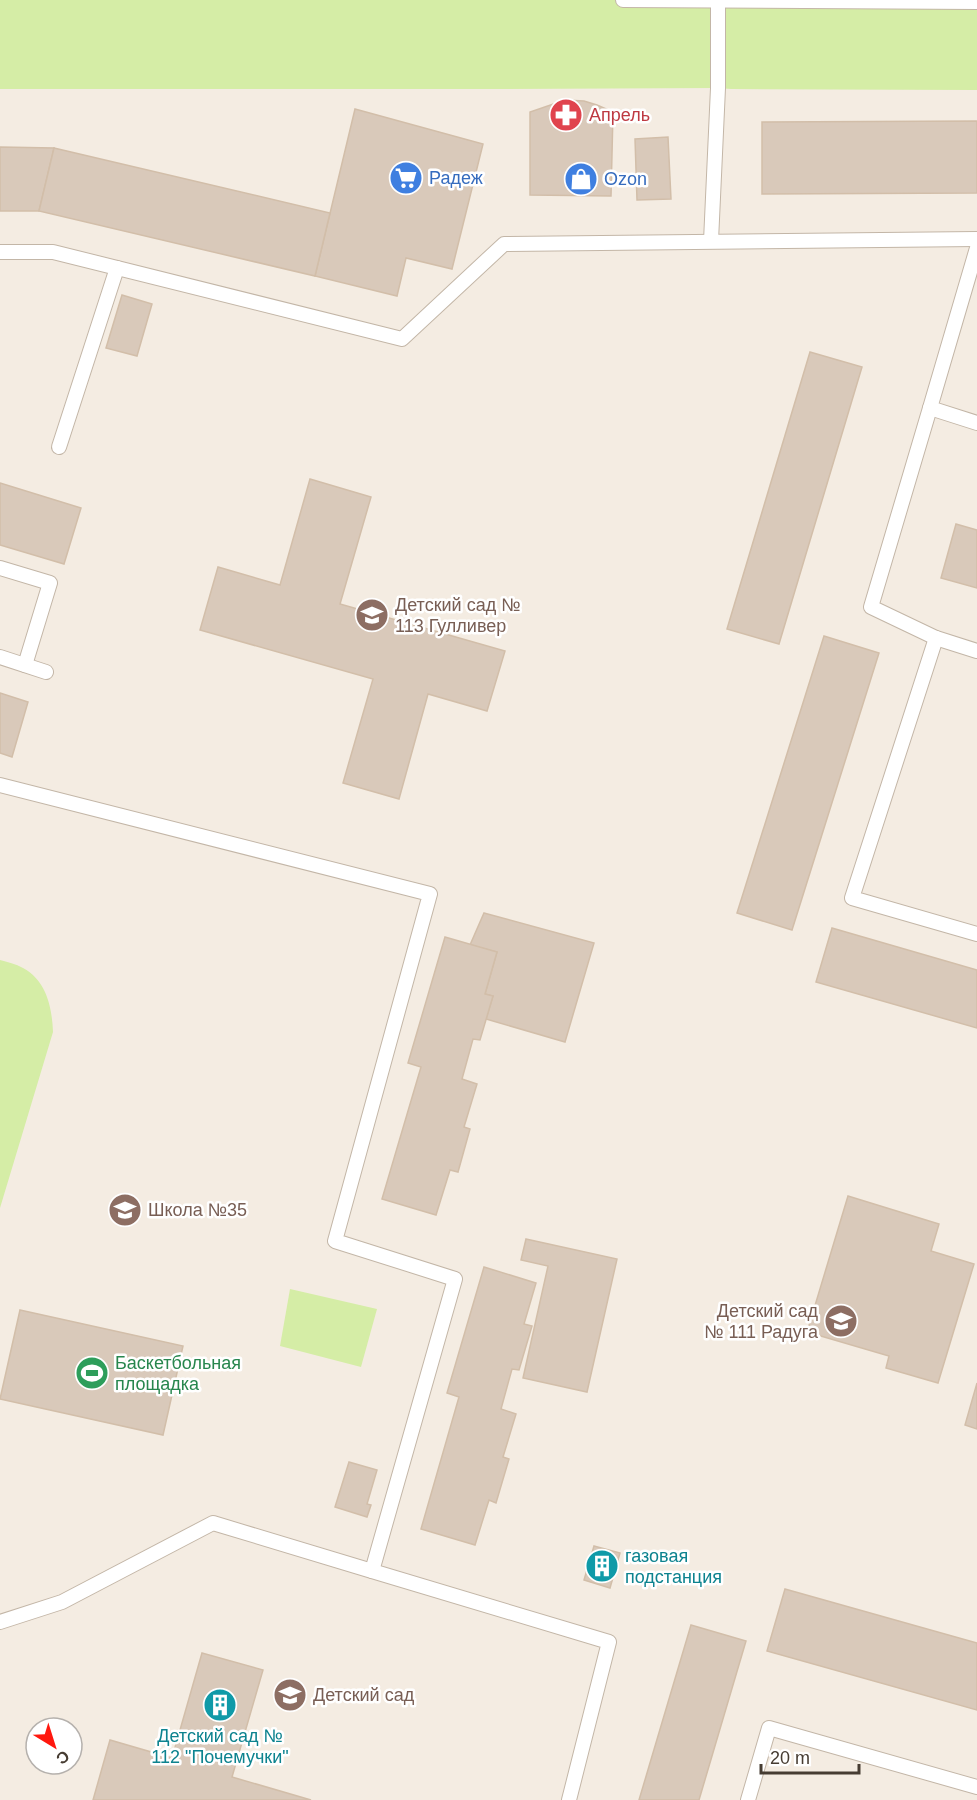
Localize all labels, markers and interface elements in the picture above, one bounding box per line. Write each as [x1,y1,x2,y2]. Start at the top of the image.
pharmacy icon: Апрель [548,97,584,133]
place label: Апрель [589,105,650,125]
supermarket icon: Радеж [388,160,424,196]
shop icon: Ozon [563,161,599,197]
place label: Радеж [429,168,483,188]
place label: Ozon [604,169,647,189]
place label: Детский сад № 113 Гулливер [395,595,520,636]
school or university icon: Детский сад № 113 Гулливер [354,597,390,633]
school or university icon: Школа №35 [107,1192,143,1228]
place label: Школа №35 [148,1200,247,1220]
place label: Детский сад № 111 Радуга [704,1301,819,1342]
school or university icon: Детский сад № 111 Радуга [823,1303,859,1339]
place label: Баскетбольная площадка [115,1353,241,1394]
sports icon: Баскетбольная площадка [74,1355,110,1391]
place label: газовая подстанция [625,1546,722,1587]
building icon: газовая подстанция [584,1548,620,1584]
school or university icon: Детский сад [272,1677,308,1713]
place label: Детский сад [313,1685,415,1705]
building icon: Детский сад № 112 "Почемучки" [202,1687,238,1723]
north arrow [24,1716,84,1776]
place label: Детский сад № 112 "Почемучки" [151,1726,289,1767]
scale bar [761,1737,858,1775]
text: С [53,1747,73,1768]
text: 20 m [770,1748,810,1768]

